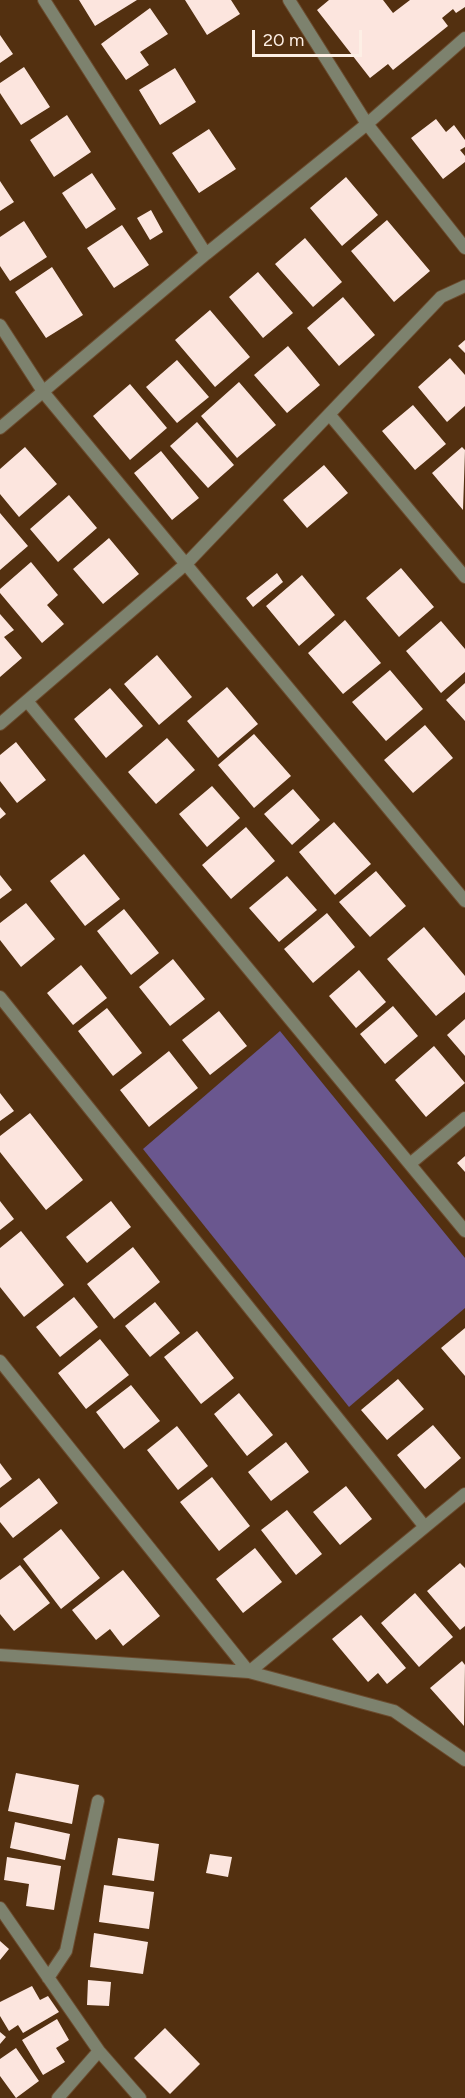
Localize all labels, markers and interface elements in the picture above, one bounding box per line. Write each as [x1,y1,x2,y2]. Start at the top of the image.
scale bar [255,18,364,56]
text: 20 m [263,29,304,51]

